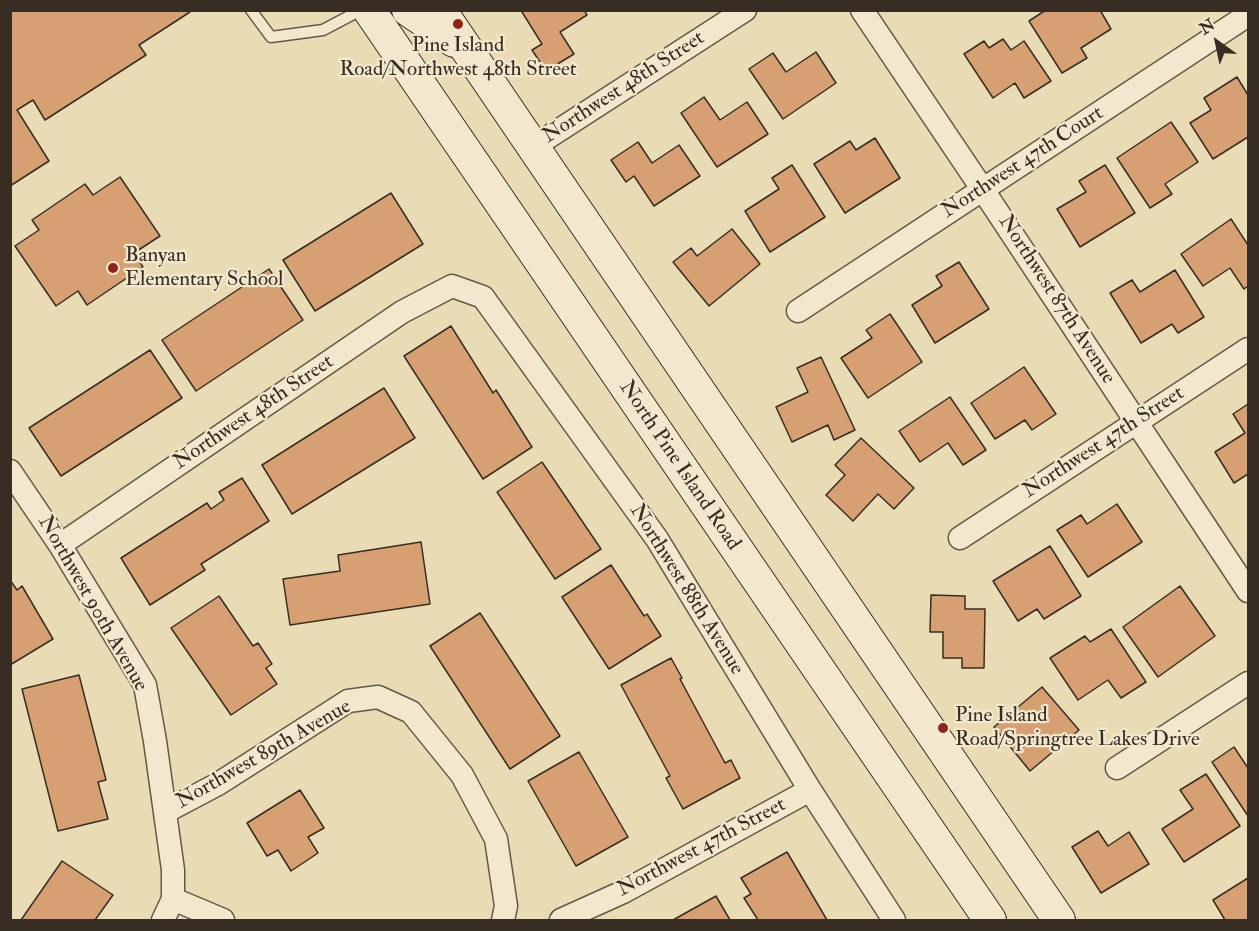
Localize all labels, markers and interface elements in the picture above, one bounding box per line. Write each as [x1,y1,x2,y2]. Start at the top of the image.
north arrow [1187,12,1247,72]
text: N [1196,15,1219,39]
marker: Pine Island Road/Northwest 48th Street [451,17,465,31]
street label: Northwest 48th Street [538,26,710,150]
place label: Pine Island Road/Northwest 48th Street [339,33,577,83]
street label: Northwest 47th Court [937,101,1109,225]
street label: Northwest 87th Avenue [992,211,1120,389]
place label: Banyan Elementary School [125,243,283,293]
marker: Banyan Elementary School [106,261,120,275]
street label: Northwest 48th Street [169,350,339,476]
street label: North Pine Island Road [613,376,745,556]
street label: Northwest 47th Street [1019,381,1189,505]
street label: Northwest 88th Avenue [623,500,749,680]
street label: Northwest 90th Avenue [31,512,153,696]
street label: Northwest 89th Avenue [172,695,356,815]
place label: Pine Island Road/Springtree Lakes Drive [955,703,1200,753]
marker: Pine Island Road/Springtree Lakes Drive [936,721,950,735]
street label: Northwest 47th Street [613,793,791,903]

